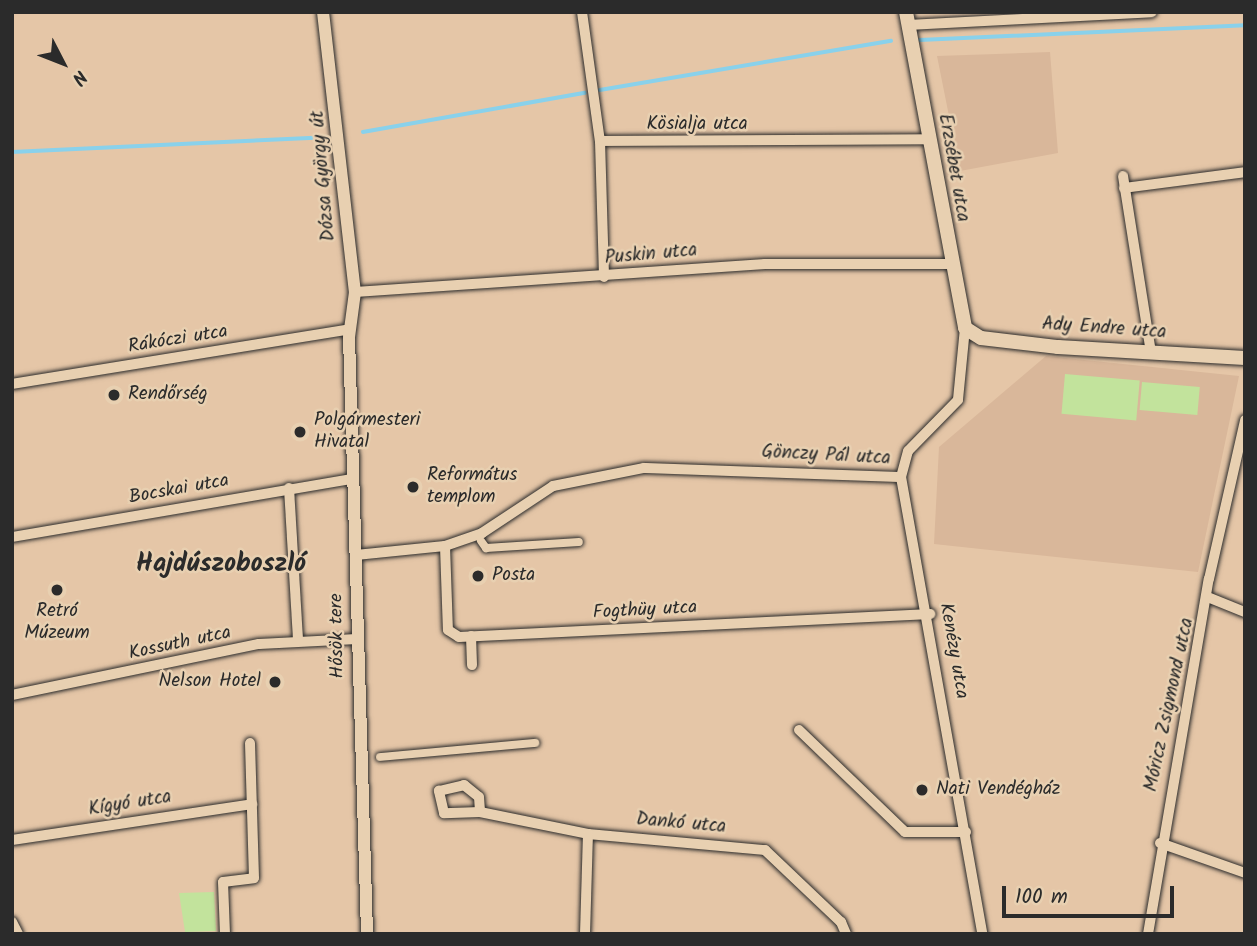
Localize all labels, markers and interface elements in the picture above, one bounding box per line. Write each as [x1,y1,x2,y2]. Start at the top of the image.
north arrow [28,28,98,98]
text: N [63,63,94,92]
street label: Dózsa György út [307,110,341,242]
street label: Erzsébet utca [932,112,974,224]
street label: Kösialja utca [646,114,748,136]
street label: Puskin utca [604,240,698,270]
street label: Ady Endre utca [1041,313,1167,345]
street label: Rákóczi utca [127,321,229,359]
place label: Rendőrség [128,384,208,406]
marker: Rendőrség [106,387,122,403]
place label: Polgármesteri Hivatal [314,410,420,454]
marker: Polgármesteri Hivatal [292,424,308,440]
street label: Gönczy Pál utca [761,441,891,471]
place label: Református templom [427,465,517,509]
street label: Bocskai utca [127,470,231,510]
marker: Református templom [405,479,421,495]
district label: Hajdúszoboszló [136,549,306,581]
place label: Posta [492,565,535,587]
marker: Posta [470,568,486,584]
marker: Retró Múzeum [49,582,65,598]
street label: Hősök tere [326,593,350,679]
street label: Fogthüy utca [592,597,698,625]
place label: Retró Múzeum [24,601,90,645]
street label: Kenézy utca [933,601,973,701]
street label: Móricz Zsigmond utca [1140,616,1200,794]
street label: Kossuth utca [127,622,233,666]
place label: Nelson Hotel [159,671,261,693]
marker: Nelson Hotel [267,674,283,690]
place label: Nati Vendégház [936,779,1060,801]
marker: Nati Vendégház [914,782,930,798]
street label: Kígyó utca [87,786,173,822]
street label: Dankó utca [635,809,727,839]
scale bar [1005,872,1176,916]
text: 100 m [1015,881,1068,914]

